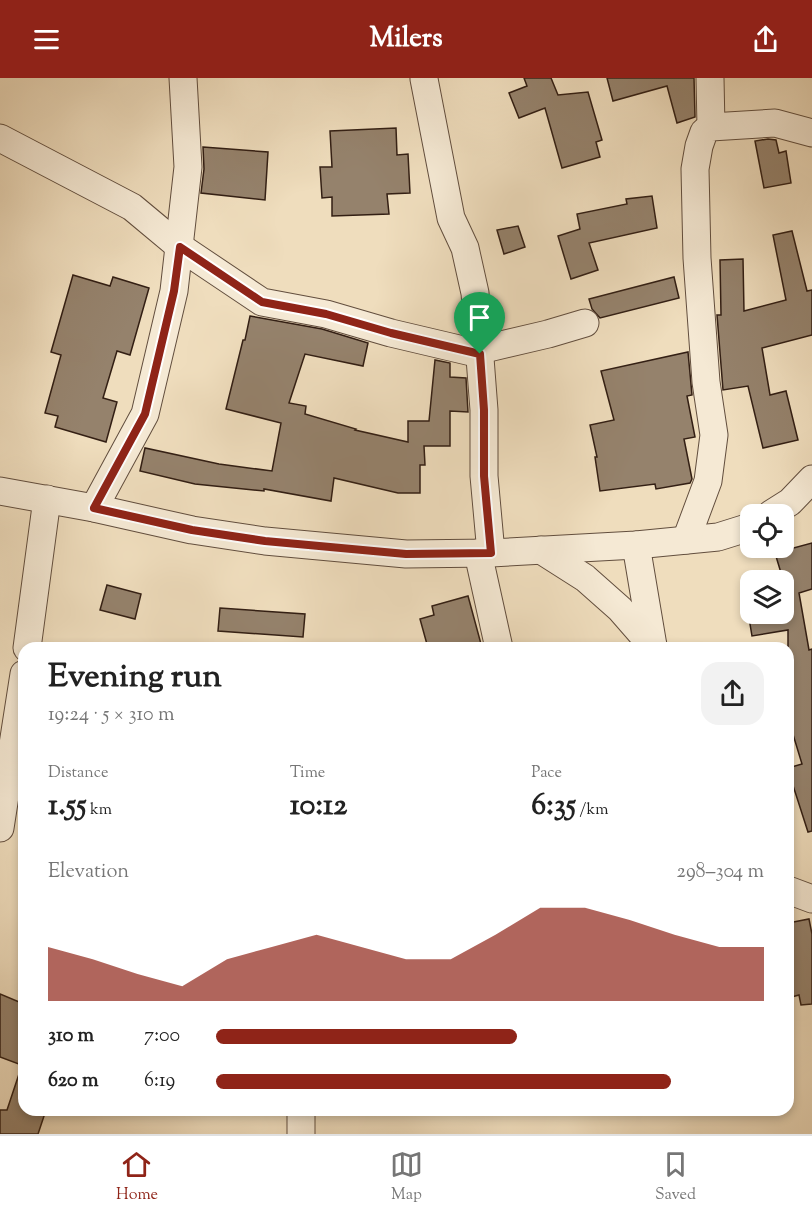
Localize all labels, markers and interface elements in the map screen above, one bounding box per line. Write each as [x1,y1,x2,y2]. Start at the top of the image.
text: Milers [369,20,443,59]
icon: menu [30,23,63,56]
icon: share [749,23,782,56]
pin [454,292,505,354]
icon: arrive [463,301,496,334]
map controls [740,504,794,624]
button: locate [740,504,794,558]
button: layers [740,570,794,624]
text: Evening run [48,654,222,702]
button: share [701,662,764,725]
text: 19:24 · 5 × 310 m [48,701,174,730]
text: Distance [48,762,108,785]
text: Time [290,762,325,785]
text: Pace [531,762,562,785]
text: 1.55 [48,785,87,828]
text: 10:12 [290,785,347,828]
text: 6:35 [531,785,576,828]
text: km [87,799,112,822]
text: /km [576,799,608,822]
text: Elevation [48,858,129,887]
text: 298–304 m [677,858,764,887]
text: 310 m [48,1022,94,1051]
text: 7:00 [144,1022,180,1051]
text: 620 m [48,1067,98,1096]
text: 6:19 [144,1067,175,1096]
tab: Home [116,1148,158,1207]
tab: Map [390,1148,423,1207]
tab: Saved [655,1148,696,1207]

